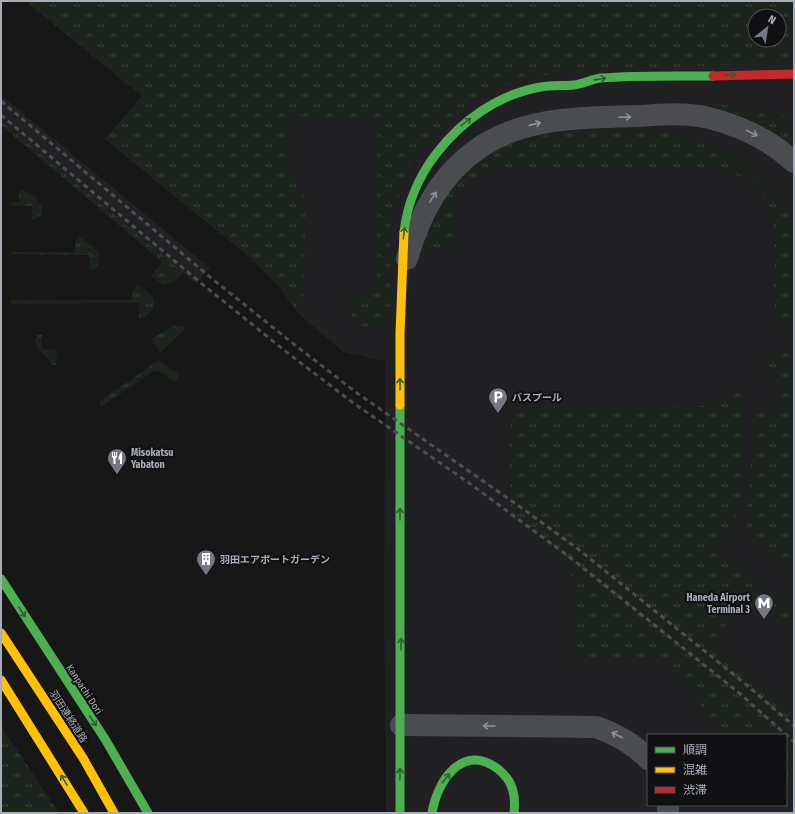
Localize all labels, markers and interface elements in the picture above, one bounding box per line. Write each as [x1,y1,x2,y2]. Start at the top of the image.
north arrow [747,8,787,48]
text: N [766,12,778,27]
one-way arrow [723,71,736,79]
one-way arrow [593,75,606,82]
one-way arrow [618,113,631,120]
one-way arrow [460,118,471,126]
one-way arrow [529,119,542,127]
one-way arrow [745,130,757,137]
one-way arrow [429,191,437,203]
one-way arrow [400,227,408,240]
one-way arrow [396,378,404,391]
parking icon: バスプール [487,386,509,414]
place label: バスプール [512,392,562,404]
restaurant icon: Misokatsu Yabaton [106,447,128,475]
place label: Misokatsu Yabaton [130,447,174,471]
one-way arrow [396,508,404,521]
building icon: 羽田エアポートガーデン [195,548,217,576]
place label: 羽田エアポートガーデン [219,554,330,566]
place label: Haneda Airport Terminal 3 [687,592,750,616]
metro station icon: Haneda Airport Terminal 3 [753,592,775,620]
one-way arrow [18,606,26,617]
one-way arrow [397,638,405,651]
street label: Kanpachi Dori [64,662,105,717]
street label: 羽田連絡道路 [47,688,90,745]
one-way arrow [89,715,97,726]
one-way arrow [483,722,496,730]
one-way arrow [611,731,623,738]
legend [647,734,787,806]
text: 順調 [683,743,707,757]
text: 混雑 [683,763,707,777]
one-way arrow [396,768,404,781]
one-way arrow [441,772,450,783]
one-way arrow [59,774,67,786]
text: 渋滞 [683,783,707,797]

